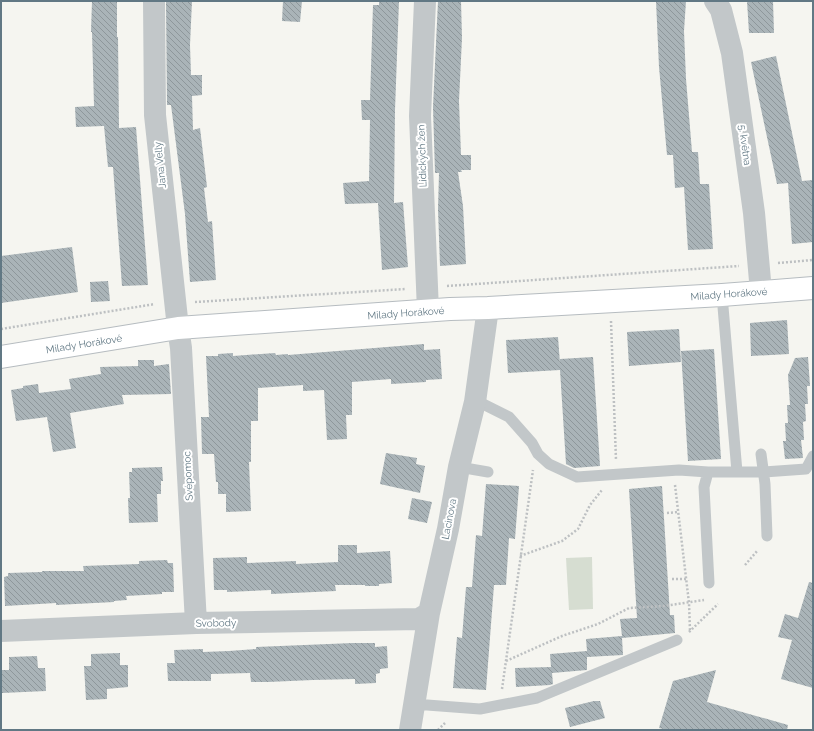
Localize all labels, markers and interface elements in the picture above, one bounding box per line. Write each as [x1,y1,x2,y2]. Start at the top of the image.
street label: Lidických žen [415,124,429,188]
street label: 5. května [737,124,753,166]
street label: Jana Velly [152,141,168,189]
street label: Milady Horákové [690,286,768,302]
street label: Milady Horákové [367,305,445,321]
street label: Milady Horákové [45,333,123,355]
street label: Svépomoc [181,450,195,501]
street label: Lacinova [440,498,458,540]
street label: Svobody [196,617,237,629]

